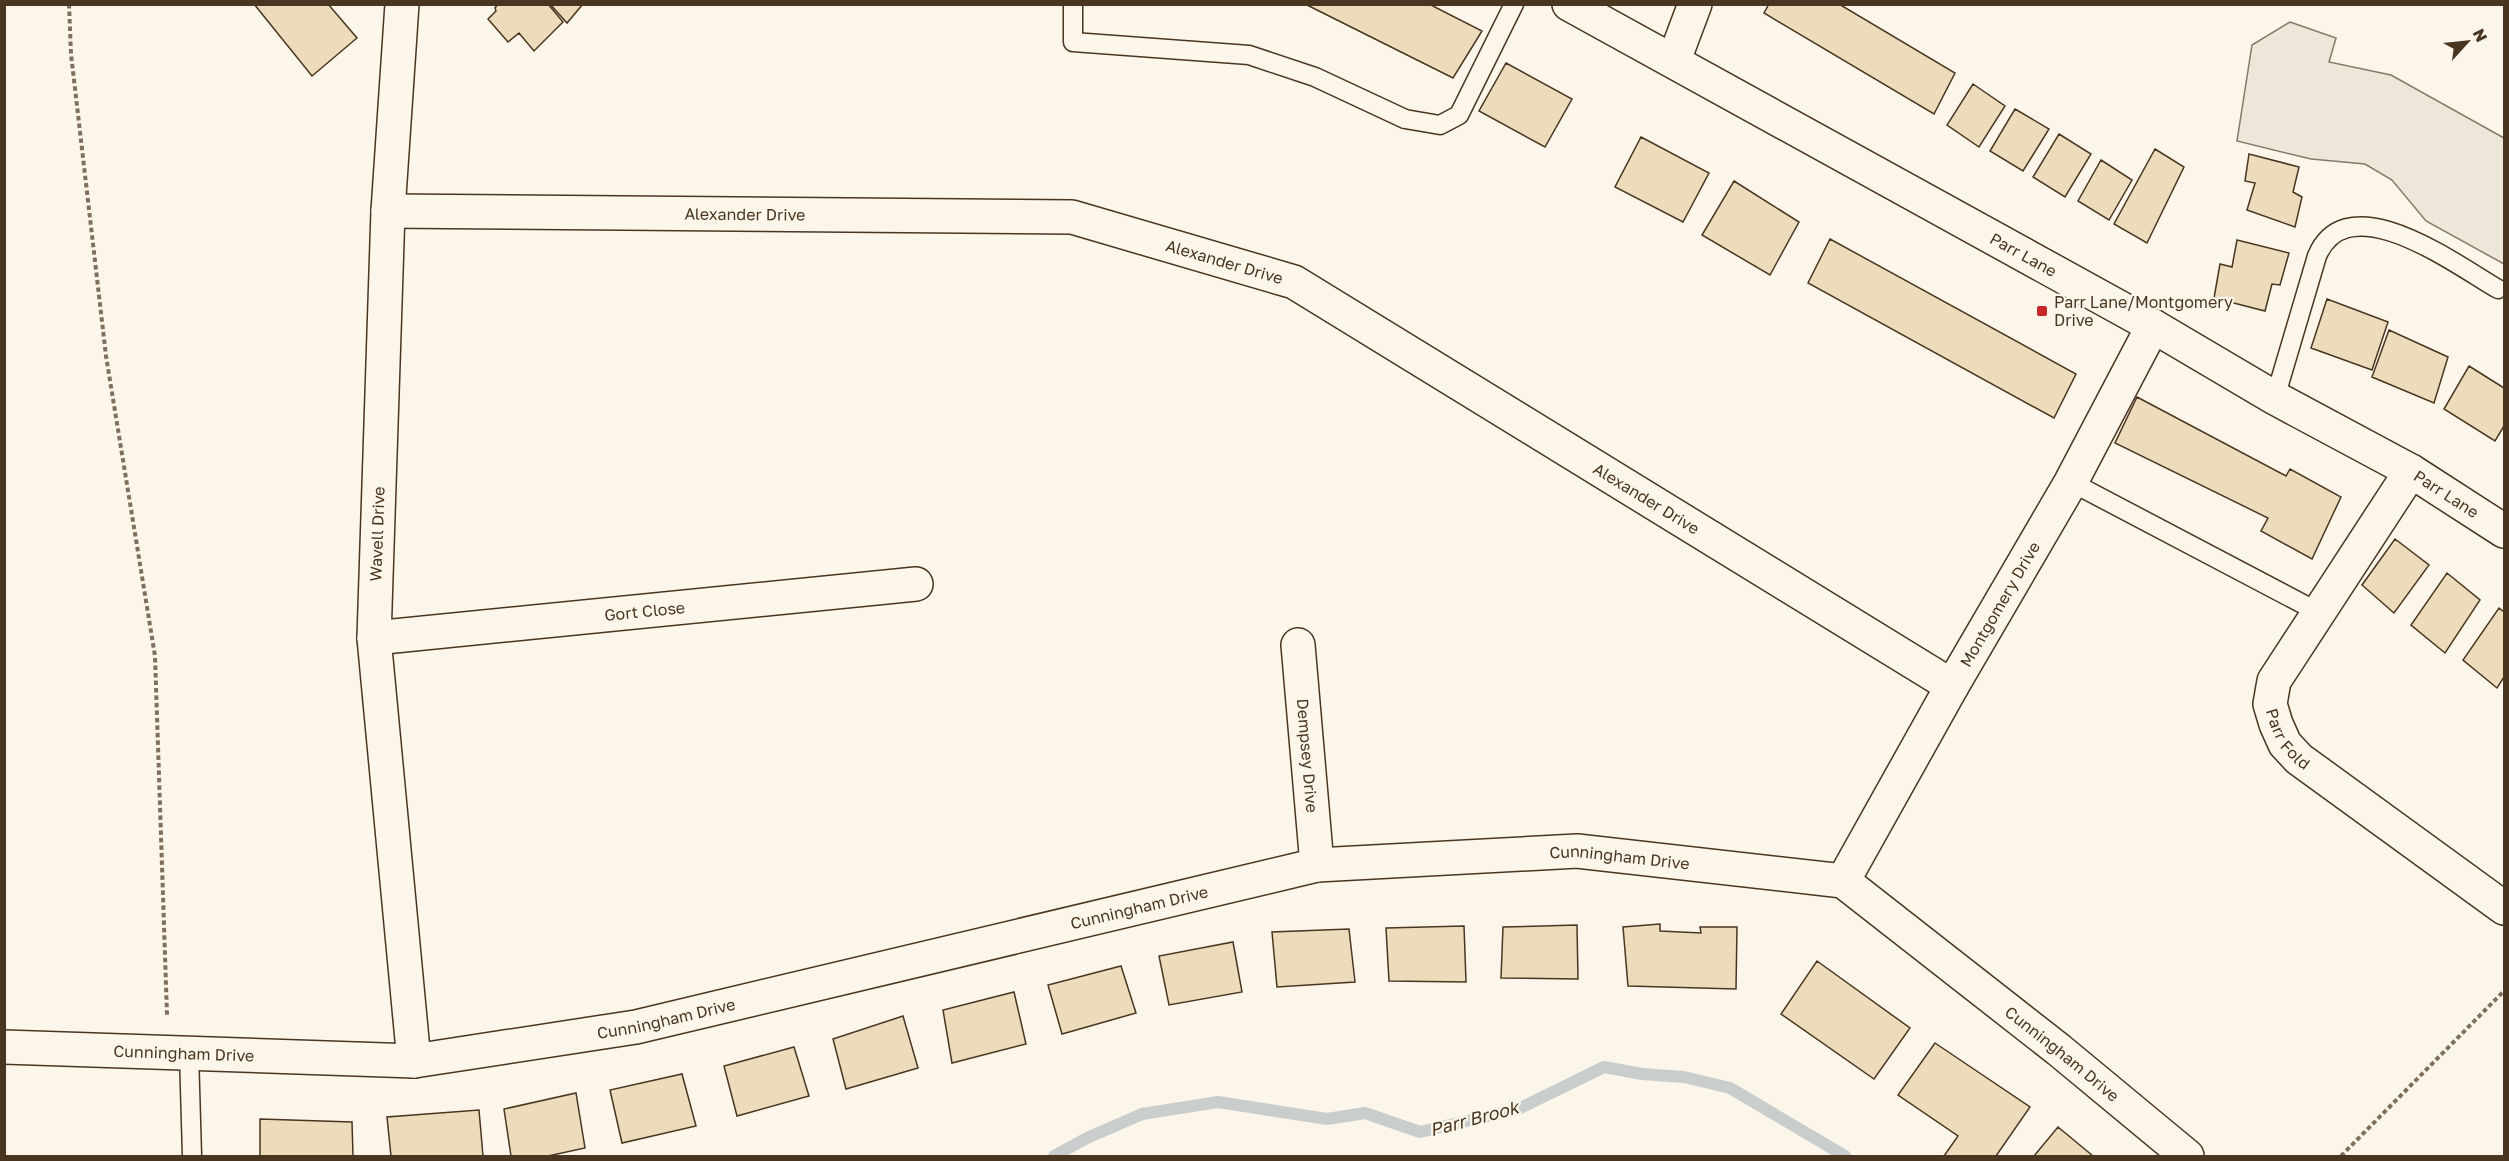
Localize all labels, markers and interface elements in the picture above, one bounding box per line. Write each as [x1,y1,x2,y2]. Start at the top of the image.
north arrow [2437,12,2497,72]
text: N [2469,25,2492,45]
street label: Alexander Drive [684,204,806,225]
street label: Parr Lane [1987,228,2060,281]
street label: Alexander Drive [1164,235,1285,288]
place label: Parr Lane/Montgomery Drive [2054,292,2233,330]
marker: Parr Lane/Montgomery Drive [2035,304,2049,318]
street label: Alexander Drive [1590,458,1703,539]
street label: Parr Lane [2410,466,2483,522]
street label: Wavell Drive [365,486,389,582]
street label: Montgomery Drive [1955,538,2044,671]
street label: Gort Close [603,597,686,625]
street label: Dempsey Drive [1293,698,1322,814]
street label: Parr Fold [2262,706,2314,774]
street label: Cunningham Drive [1549,841,1691,874]
street label: Cunningham Drive [1068,881,1210,933]
street label: Cunningham Drive [596,994,737,1043]
street label: Cunningham Drive [2001,1002,2123,1106]
street label: Cunningham Drive [113,1041,255,1066]
water label: Parr Brook [1427,1095,1523,1140]

